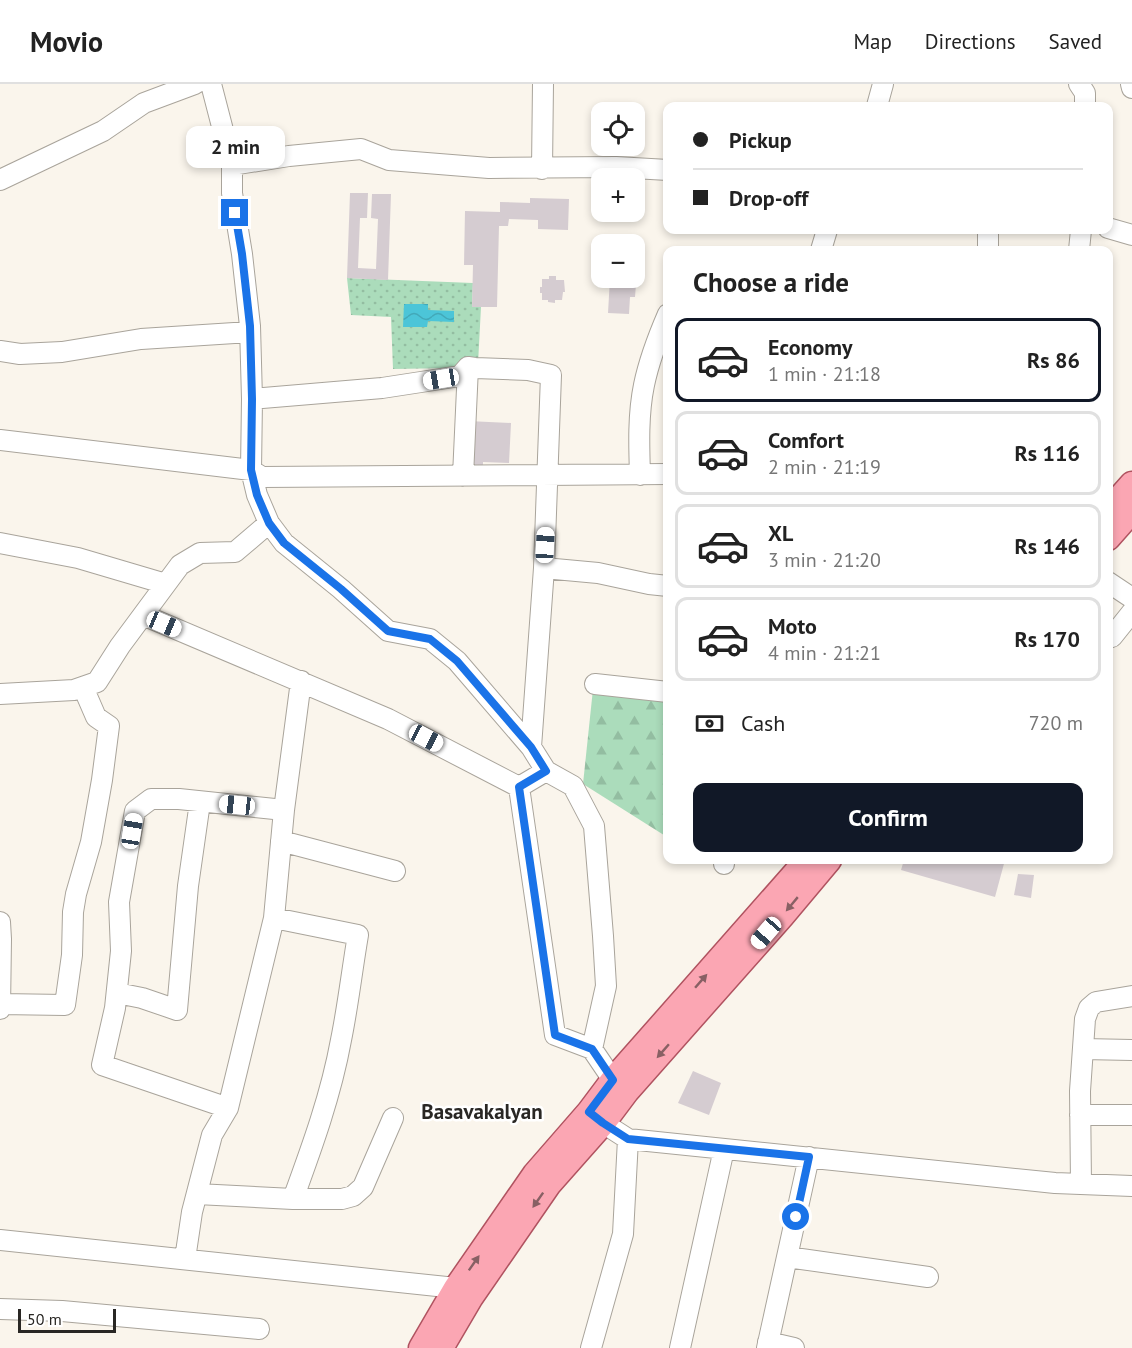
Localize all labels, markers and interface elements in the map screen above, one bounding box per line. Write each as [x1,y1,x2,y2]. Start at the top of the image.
text: Movio [30,23,103,60]
text: Map [853,28,892,55]
text: Directions [925,28,1016,55]
text: Saved [1049,28,1102,55]
map controls [591,102,645,288]
button: locate [591,102,645,156]
callout: 2 min [186,126,284,168]
text: Pickup [729,126,792,154]
text: 2 min [211,134,260,160]
button: + [591,168,645,222]
text: Drop-off [729,184,808,212]
route end [221,199,248,226]
button: − [591,234,645,288]
text: Choose a ride [693,265,849,299]
icon: car [696,333,750,387]
text: Economy [768,333,852,361]
text: Rs 86 [1027,346,1080,374]
text: 1 min · 21:18 [768,361,881,387]
car [422,367,460,391]
icon: car [696,426,750,480]
text: Comfort [768,426,844,454]
text: Rs 116 [1014,439,1080,467]
text: 2 min · 21:19 [768,454,881,480]
icon: car [696,519,750,573]
text: XL [768,519,793,547]
car [535,527,555,563]
text: Rs 146 [1014,532,1080,560]
text: 3 min · 21:20 [768,547,881,573]
car [144,609,184,639]
icon: car [696,612,750,666]
text: Moto [768,612,817,640]
text: Rs 170 [1014,625,1080,653]
text: 4 min · 21:21 [768,640,881,666]
icon: cash [693,707,726,740]
text: Cash [741,709,785,737]
text: 720 m [1029,710,1083,736]
car [406,722,446,754]
button: Confirm [693,783,1083,852]
car [218,794,256,816]
car [120,812,144,850]
one-way arrow [785,896,798,912]
car [747,914,785,952]
one-way arrow [695,973,708,988]
one-way arrow [657,1043,670,1058]
district label: Basavakalyan [421,1098,543,1125]
one-way arrow [532,1192,544,1208]
route start [782,1203,809,1230]
one-way arrow [468,1255,480,1271]
scale bar [18,1306,116,1334]
text: 50 m [27,1309,62,1329]

